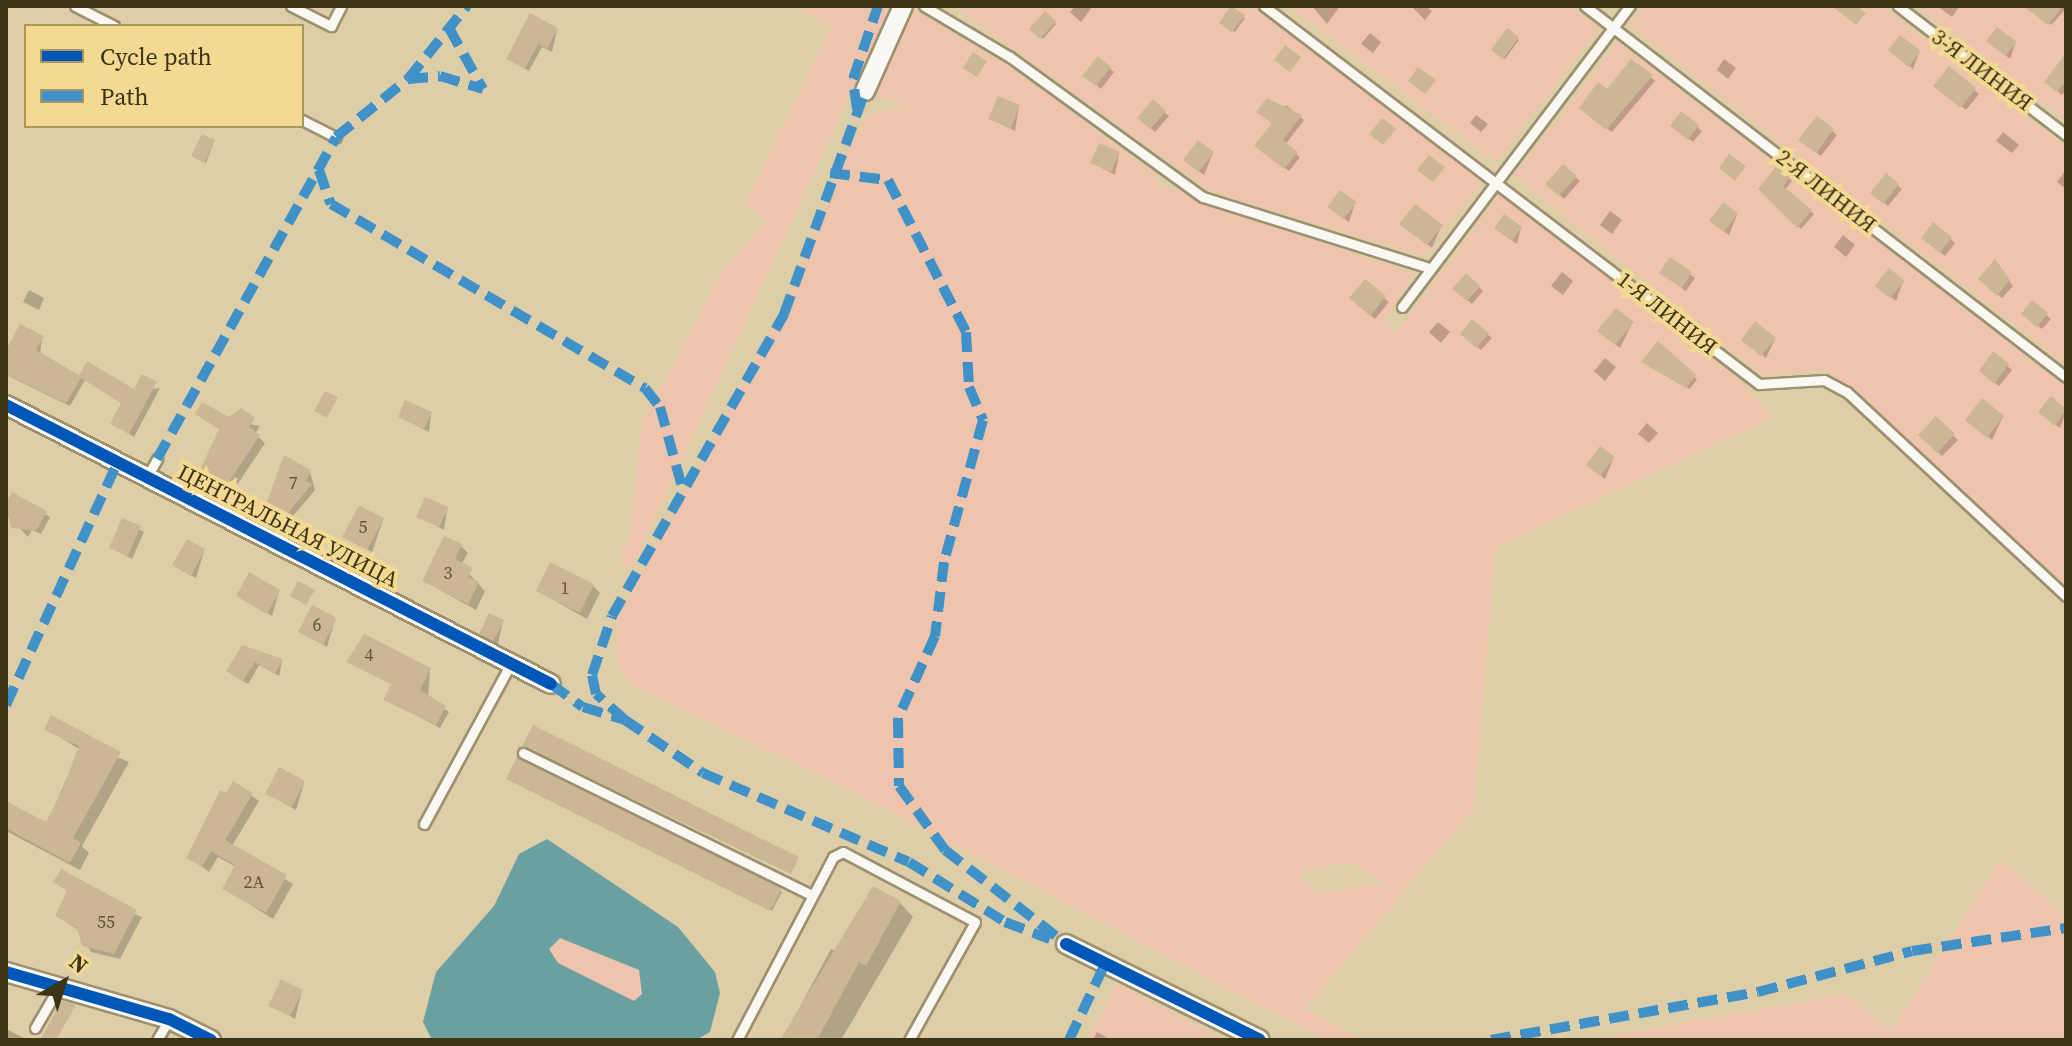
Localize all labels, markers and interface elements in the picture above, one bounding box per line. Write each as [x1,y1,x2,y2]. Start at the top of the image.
legend [24,24,304,128]
street label: 3-Я ЛИНИЯ [1927,24,2037,116]
text: Cycle path [100,40,212,73]
text: Path [100,80,149,113]
street label: 2-Я ЛИНИЯ [1771,144,1881,238]
street label: 1-Я ЛИНИЯ [1612,266,1722,360]
street label: ЦЕНТРАЛЬНАЯ УЛИЦА [173,459,403,593]
house number: 7 [289,472,297,494]
house number: 5 [359,516,367,538]
house number: 3 [444,562,452,584]
house number: 1 [561,577,569,599]
house number: 6 [313,614,321,636]
house number: 4 [365,644,373,666]
house number: 2А [244,871,264,893]
house number: 55 [97,911,115,933]
north arrow [24,942,104,1022]
text: N [63,947,95,980]

